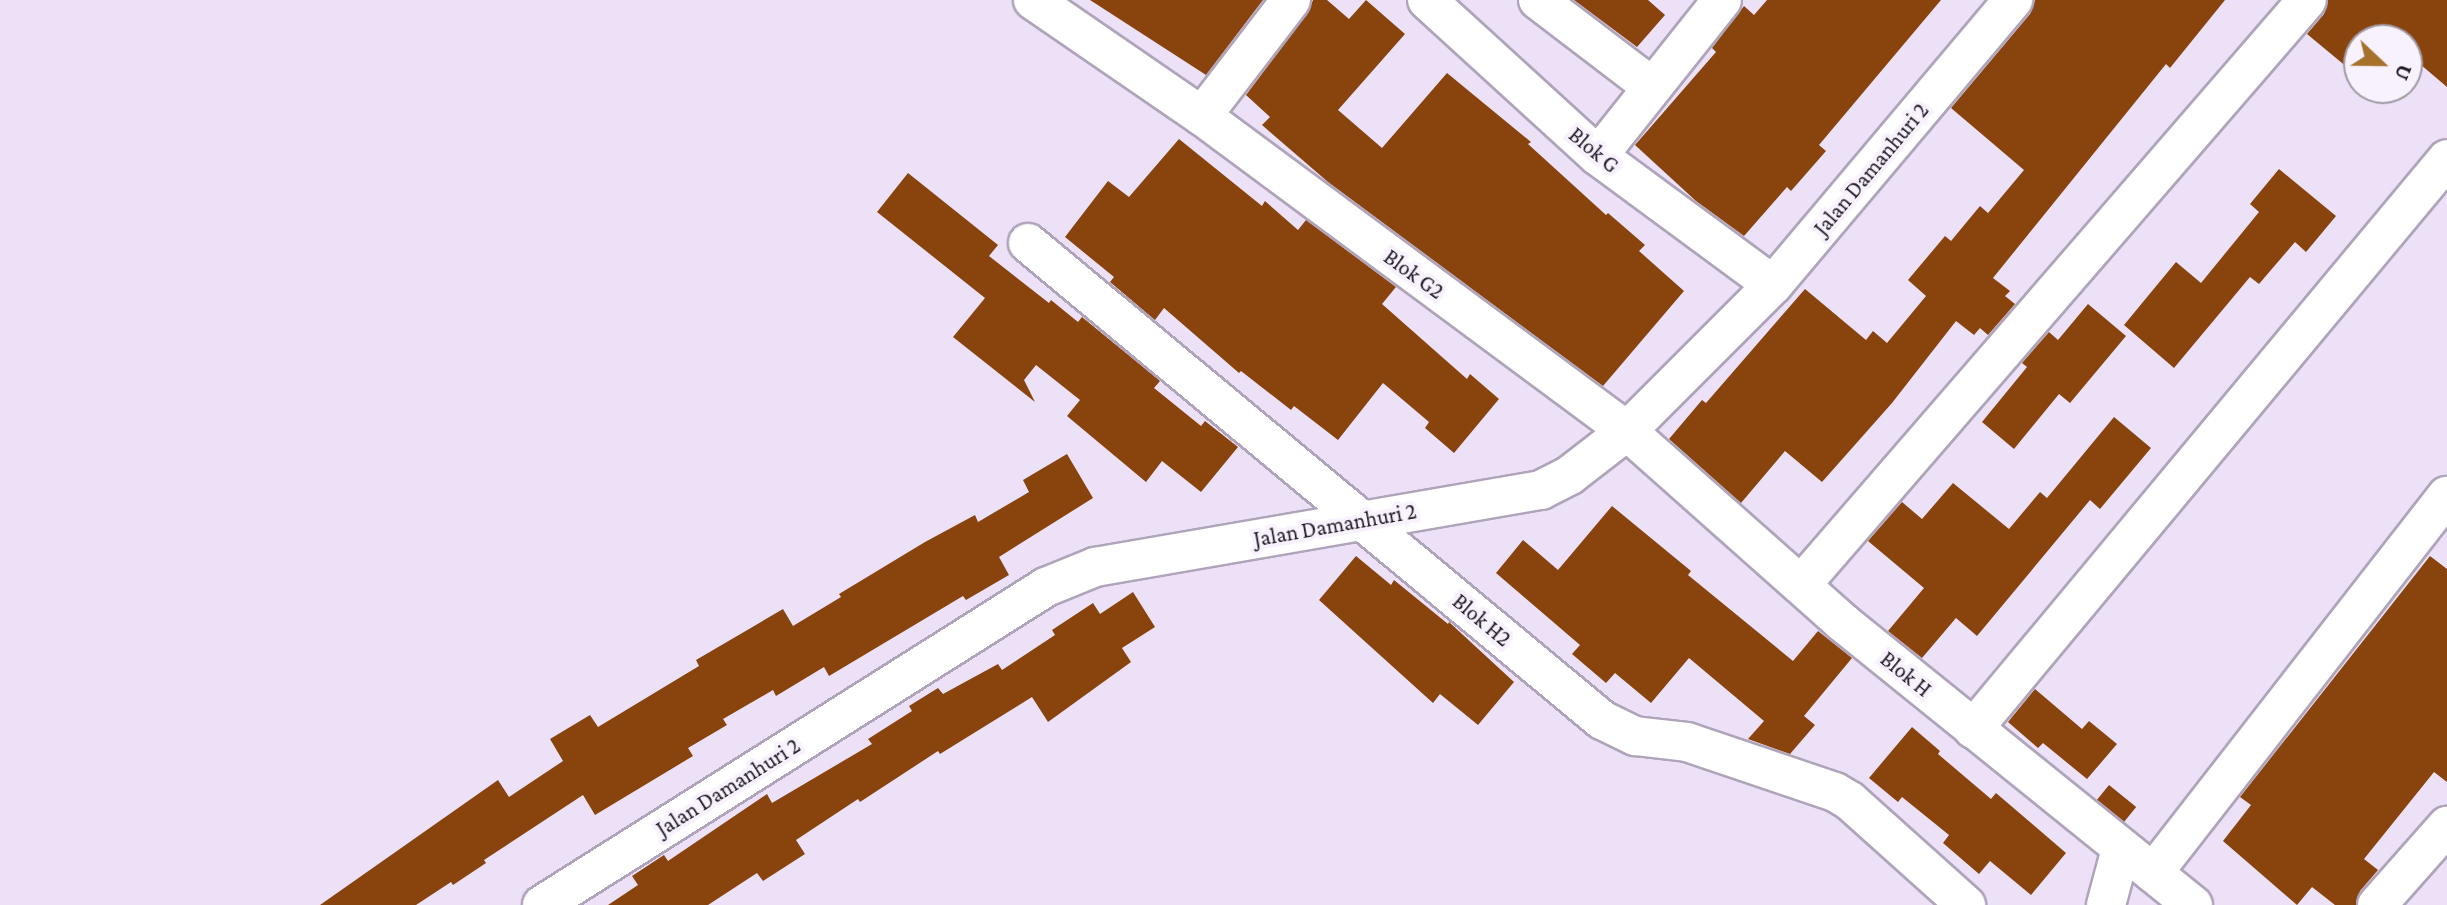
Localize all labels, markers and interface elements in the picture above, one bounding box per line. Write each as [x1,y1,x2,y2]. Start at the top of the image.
north arrow [2343,24,2423,104]
text: U [2389,61,2418,84]
street label: Jalan Damanhuri 2 [1808,97,1934,241]
street label: Blok G [1564,121,1624,179]
street label: Blok G2 [1379,243,1449,305]
street label: Jalan Damanhuri 2 [1252,498,1418,552]
street label: Blok H2 [1447,588,1517,652]
street label: Blok H [1875,646,1937,702]
street label: Jalan Damanhuri 2 [651,732,805,842]

